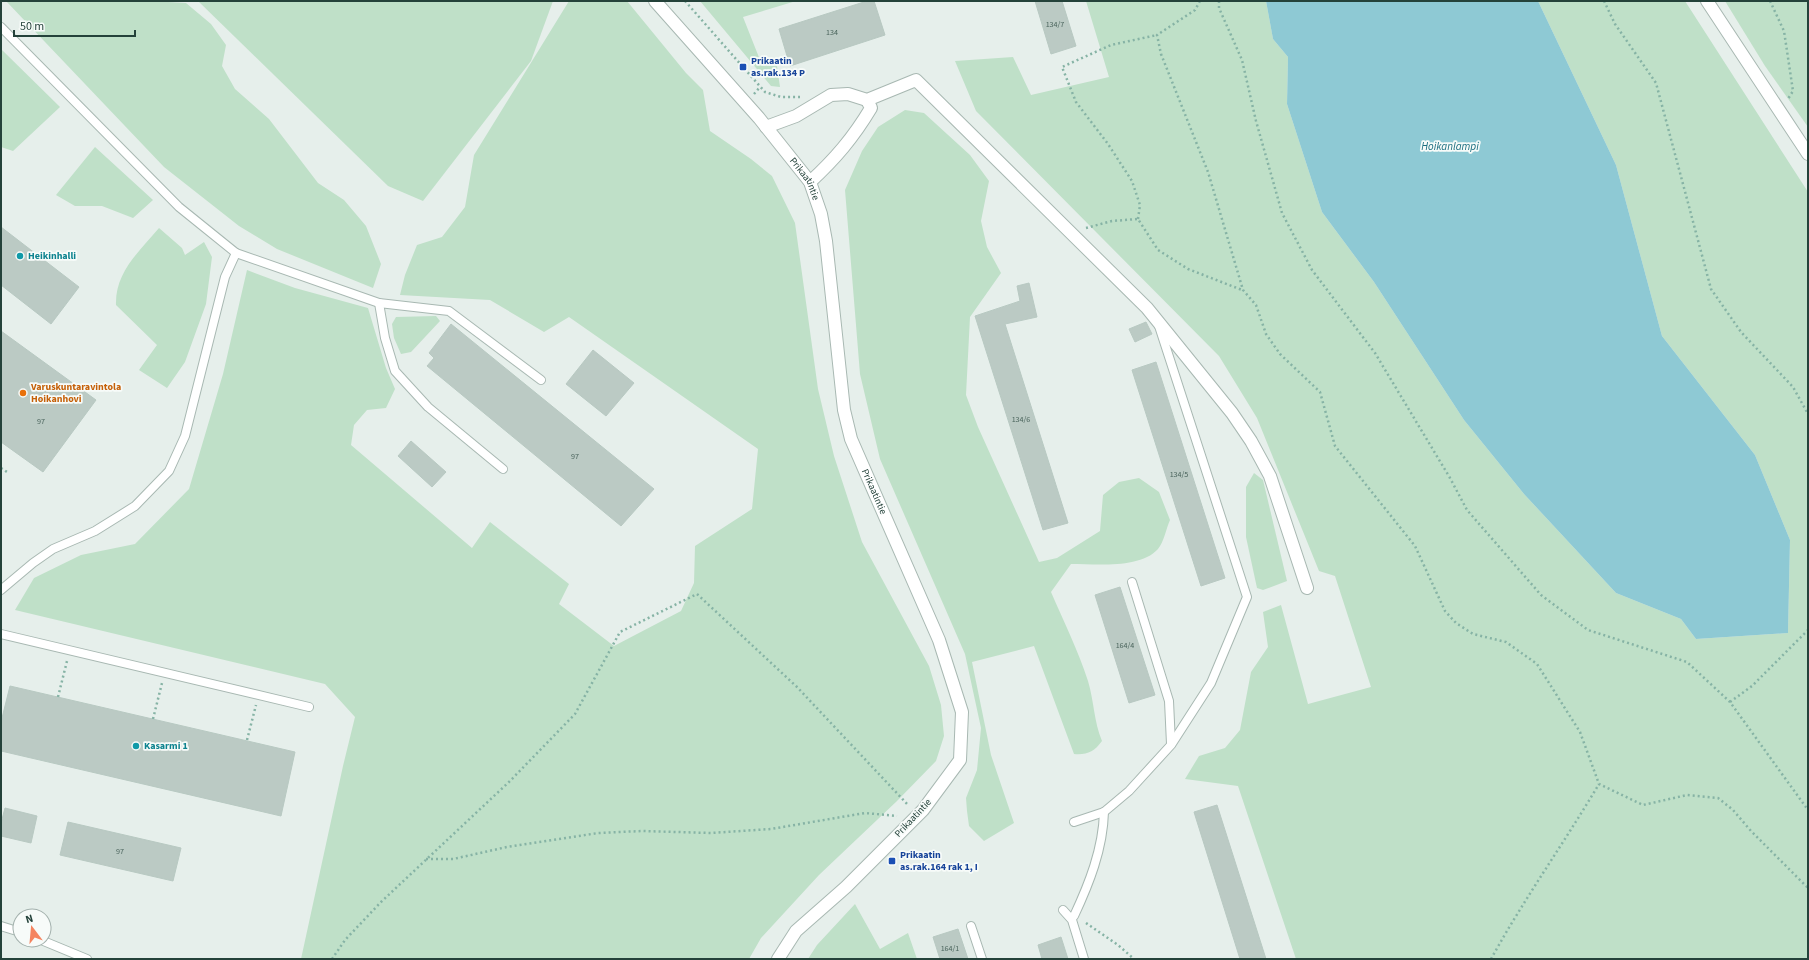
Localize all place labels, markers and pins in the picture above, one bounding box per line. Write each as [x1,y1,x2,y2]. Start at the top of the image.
place label: Prikaatin as.rak.134 P [751,54,805,80]
marker: Prikaatin as.rak.134 P [738,62,748,72]
place label: Heikinhalli [28,249,76,263]
marker: Heikinhalli [15,251,25,261]
place label: Varuskuntaravintola Hoikanhovi [30,380,121,406]
marker: Varuskuntaravintola Hoikanhovi [18,388,28,398]
place label: Kasarmi 1 [144,739,188,753]
marker: Kasarmi 1 [131,741,141,751]
place label: Prikaatin as.rak.164 rak 1, I [900,848,978,874]
marker: Prikaatin as.rak.164 rak 1, I [887,856,897,866]

